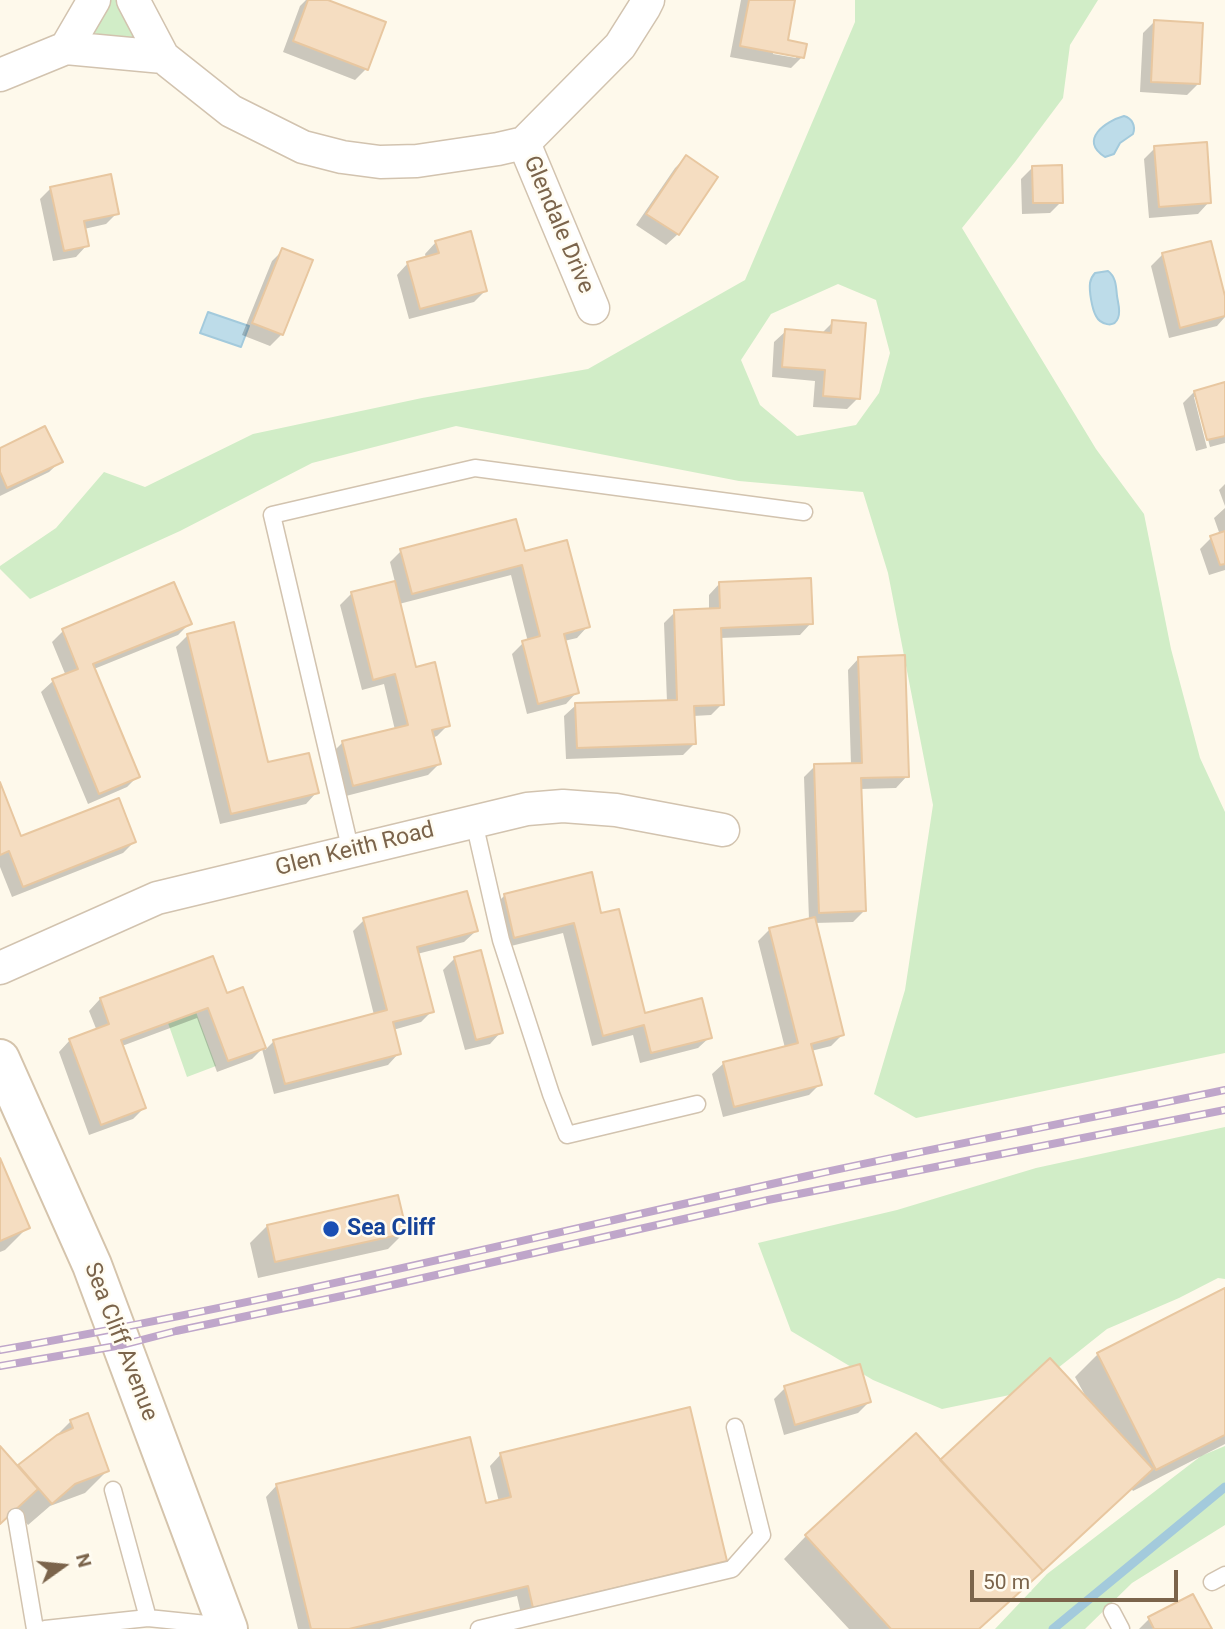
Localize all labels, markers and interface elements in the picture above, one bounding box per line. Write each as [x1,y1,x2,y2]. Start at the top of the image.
street label: Glendale Drive [517,152,599,298]
street label: Glen Keith Road [273,817,437,883]
place label: Sea Cliff [347,1215,435,1243]
marker: Sea Cliff [321,1219,341,1239]
street label: Sea Cliff Avenue [77,1259,163,1425]
north arrow [28,1531,98,1601]
text: N [71,1551,97,1570]
scale bar [973,1556,1181,1600]
text: 50 m [983,1570,1030,1594]

